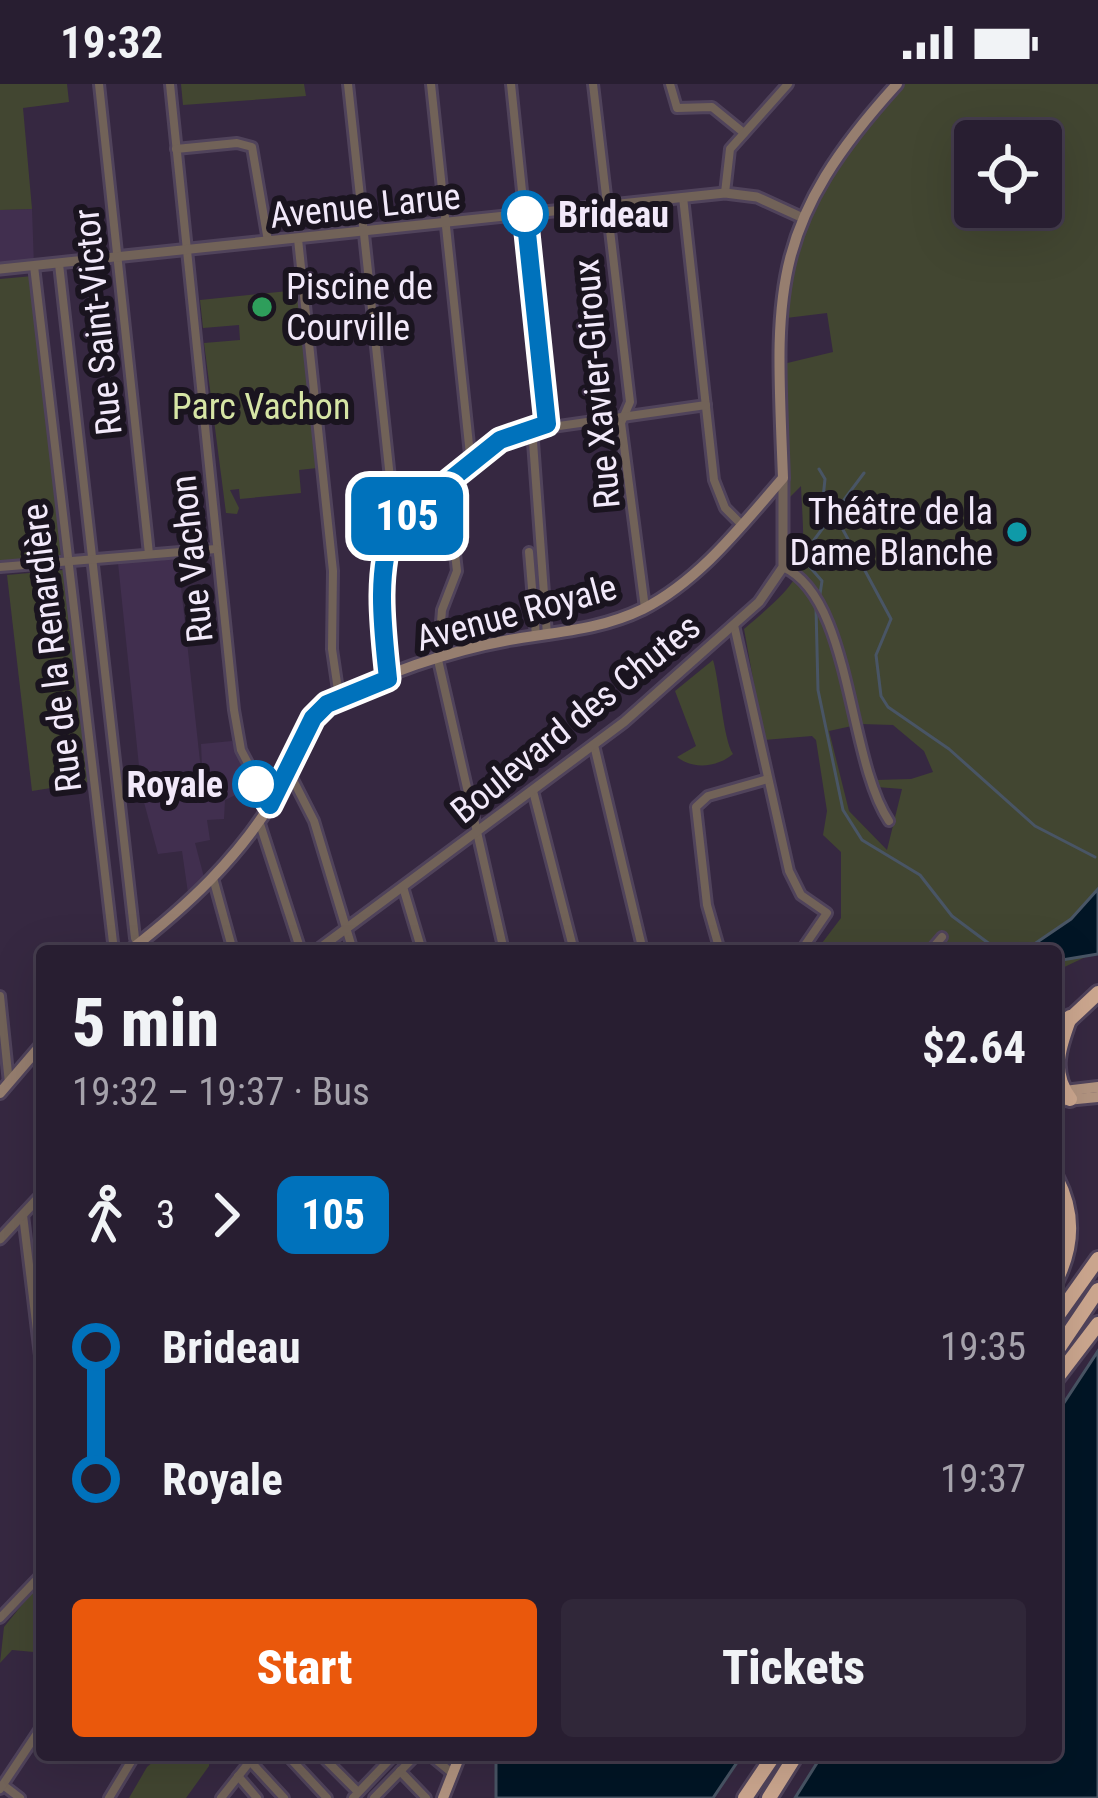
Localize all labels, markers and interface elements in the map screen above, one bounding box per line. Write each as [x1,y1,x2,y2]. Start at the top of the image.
text: 19:32 [60,16,163,69]
map controls [954,120,1062,228]
button: locate [954,120,1062,228]
street label: Avenue Larue [268,175,463,237]
marker: Brideau [503,192,547,236]
place label: Brideau [558,194,669,236]
street label: Rue Saint-Victor [65,207,131,437]
street label: Rue Xavier-Giroux [565,257,629,510]
place label: Piscine de Courville [286,266,433,349]
marker: Piscine de Courville [249,294,275,320]
park label: Parc Vachon [172,386,350,428]
street label: Rue Vachon [162,473,222,645]
line badge: 105 [338,477,476,555]
text: 105 [375,491,439,540]
place label: Théâtre de la Dame Blanche [789,491,993,574]
street label: Rue de la Renardière [13,501,91,794]
marker: Théâtre de la Dame Blanche [1004,519,1030,545]
street label: Avenue Royale [411,566,621,660]
street label: Boulevard des Chutes [443,606,708,832]
marker: Royale [234,762,278,806]
place label: Royale [126,764,223,806]
text: 5 min [72,985,219,1062]
text: $2.64 [922,1021,1026,1074]
text: 19:32 – 19:37 · Bus [72,1069,370,1115]
icon: walk [72,1182,138,1248]
icon: forward [193,1182,259,1248]
text: 105 [301,1190,365,1239]
text: 3 [156,1192,175,1238]
text: Brideau [162,1321,301,1374]
text: 19:35 [940,1324,1026,1370]
text: Royale [162,1453,283,1506]
text: 19:37 [940,1456,1026,1502]
button: Start [72,1599,537,1737]
button: Tickets [561,1599,1026,1737]

